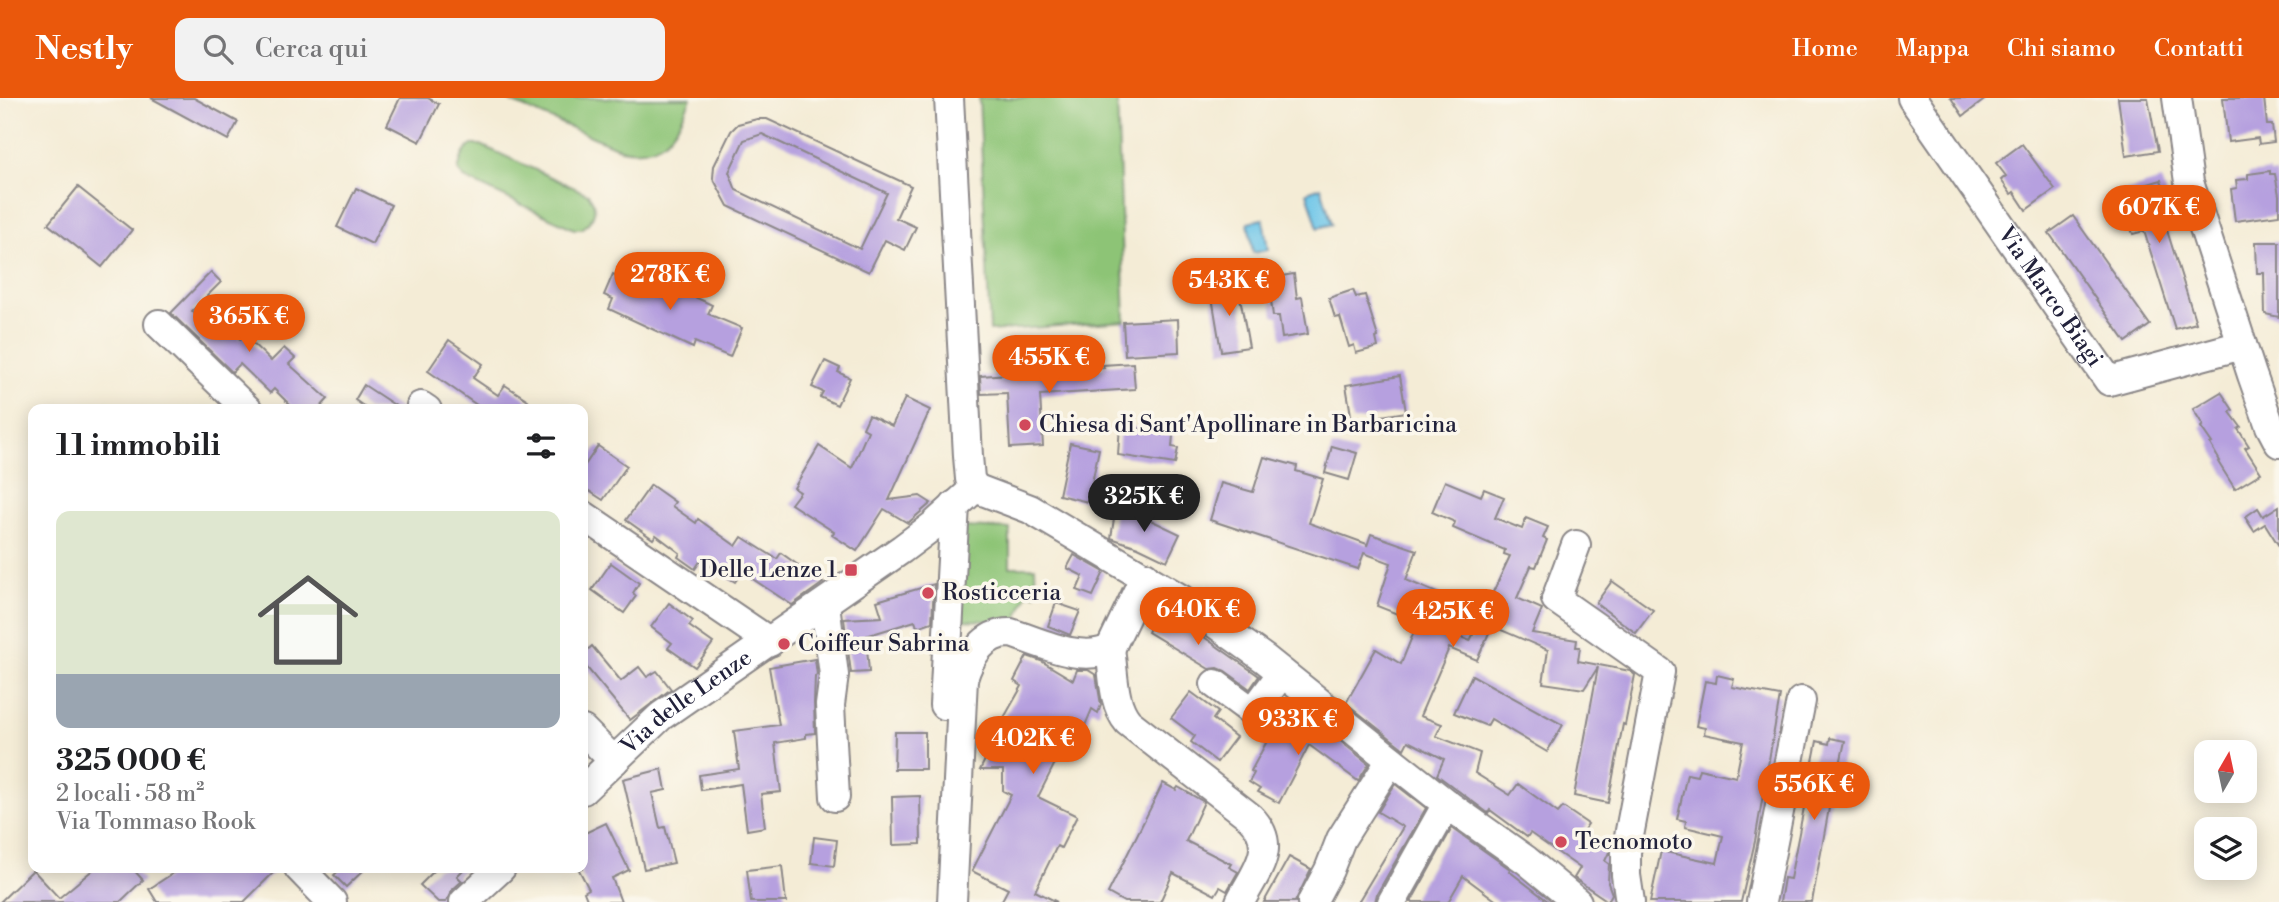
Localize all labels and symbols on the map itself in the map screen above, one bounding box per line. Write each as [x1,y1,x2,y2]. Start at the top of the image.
pin: 607K € [2102,186,2216,245]
street label: Via Marco Biagi [1991,220,2109,372]
pin: 278K € [613,252,727,312]
pin: 543K € [1172,258,1286,318]
pin: 365K € [192,294,306,354]
pin: 455K € [992,336,1106,395]
place label: Chiesa di Sant'Apollinare in Barbaricina [1039,411,1457,439]
marker: Chiesa di Sant'Apollinare in Barbaricina [1017,417,1033,433]
pin: 325K € [1087,474,1201,534]
place label: Delle Lenze 1 [700,556,837,584]
marker: Delle Lenze 1 [843,562,859,578]
place label: Rosticceria [942,579,1061,607]
marker: Rosticceria [920,585,936,601]
pin: 640K € [1141,588,1255,647]
pin: 425K € [1396,589,1510,649]
place label: Coiffeur Sabrina [798,630,970,658]
marker: Coiffeur Sabrina [776,636,792,652]
street label: Via delle Lenze [614,644,757,761]
pin: 933K € [1241,698,1355,757]
pin: 402K € [976,716,1090,776]
north arrow [2194,740,2258,803]
pin: 556K € [1757,762,1871,822]
place label: Tecnomoto [1575,828,1693,856]
marker: Tecnomoto [1553,834,1569,850]

